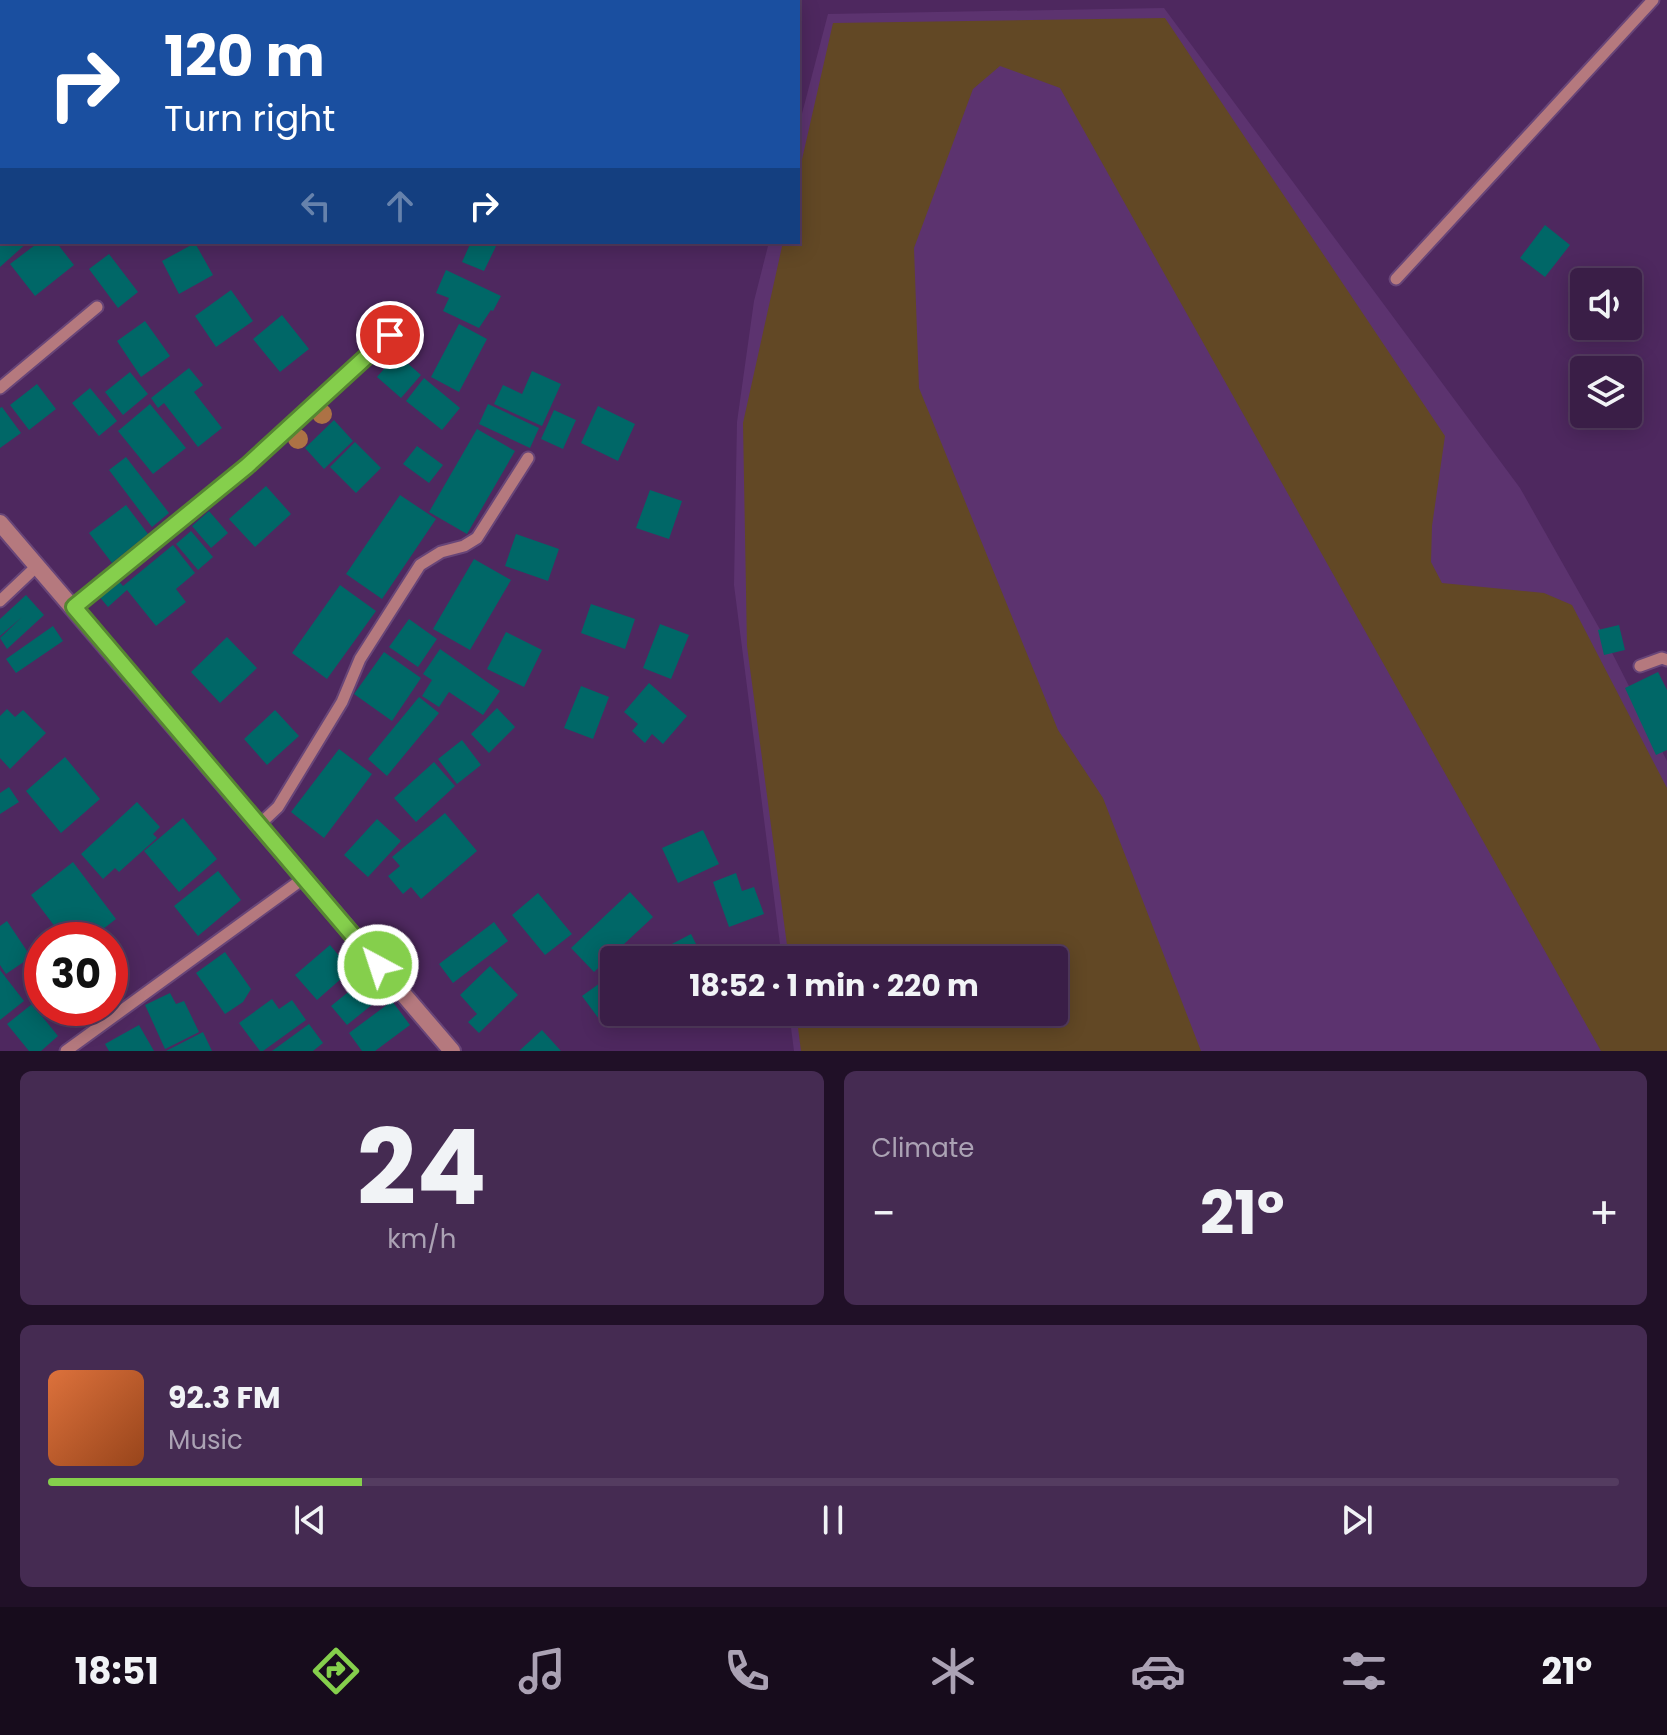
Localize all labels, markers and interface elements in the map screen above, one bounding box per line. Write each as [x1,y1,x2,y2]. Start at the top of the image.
text: 120 m [164,17,325,96]
icon: right [32,32,136,136]
text: Turn right [164,93,335,144]
icon: left [294,184,338,228]
icon: ahead [378,184,422,228]
icon: right [462,184,506,228]
map controls [1570,268,1642,428]
button: sound [1570,268,1642,340]
pin [356,301,424,369]
icon: arrive [368,313,412,357]
button: layers [1570,356,1642,428]
speed limit sign: 30 [24,922,128,1026]
position arrow [336,923,420,1007]
text: 18:52 · 1 min · 220 m [689,964,979,1007]
text: 24 [357,1095,487,1240]
text: Climate [872,1130,974,1166]
text: 21° [1200,1171,1285,1255]
text: − [872,1183,896,1244]
text: + [1589,1183,1619,1244]
text: km/h [387,1221,456,1257]
text: 92.3 FM [168,1376,281,1419]
text: Music [168,1422,243,1458]
icon: previous [288,1498,332,1542]
icon: pause [811,1498,855,1542]
icon: next [1335,1498,1379,1542]
icon: directions [308,1643,364,1699]
icon: music [514,1643,570,1699]
icon: phone [719,1643,775,1699]
icon: climate [925,1643,981,1699]
icon: car [1130,1643,1186,1699]
icon: filters [1336,1643,1392,1699]
text: 18:51 [75,1646,159,1697]
text: 21° [1541,1646,1592,1697]

